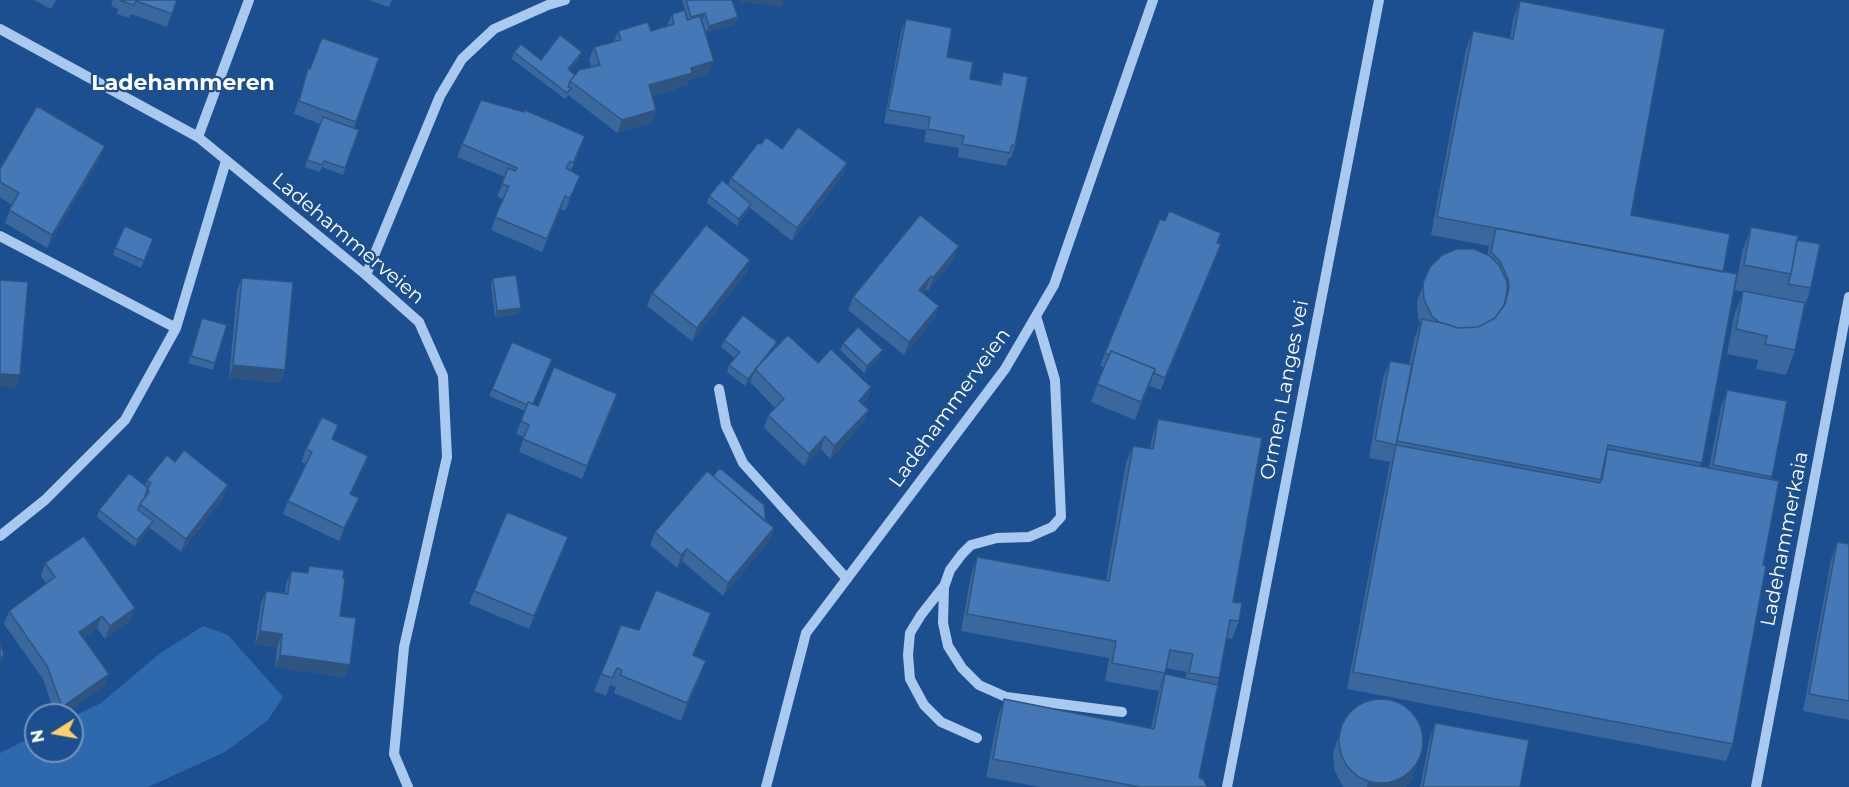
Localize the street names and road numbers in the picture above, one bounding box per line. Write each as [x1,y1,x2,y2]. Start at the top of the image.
street label: Ladehammerveien [267,168,429,310]
street label: Ormen Langes vei [1256,298,1314,482]
street label: Ladehammerveien [884,324,1016,492]
street label: Ladehammerkaia [1756,450,1814,628]

